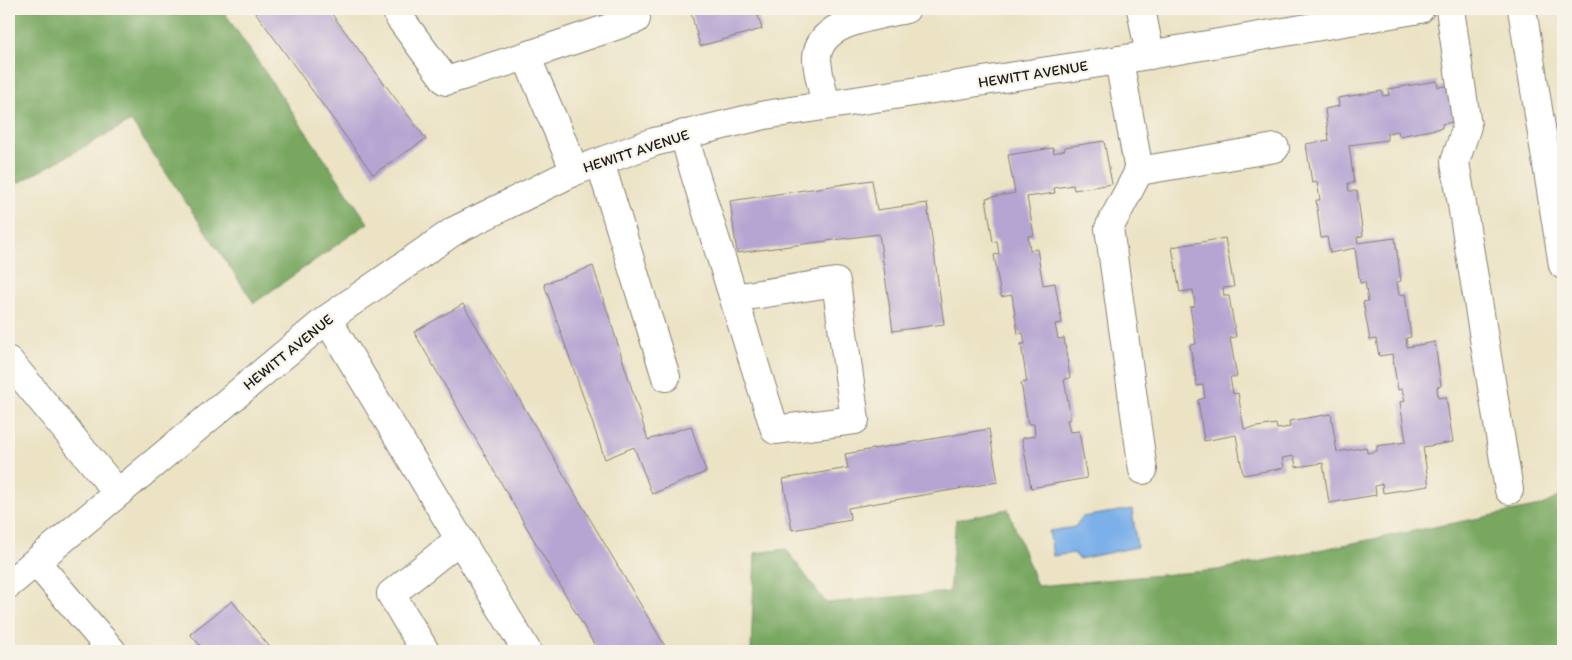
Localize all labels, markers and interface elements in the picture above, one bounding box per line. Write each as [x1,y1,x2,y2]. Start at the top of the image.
street label: HEWITT AVENUE [977,56,1089,92]
street label: HEWITT AVENUE [581,125,691,177]
street label: HEWITT AVENUE [239,310,337,394]

